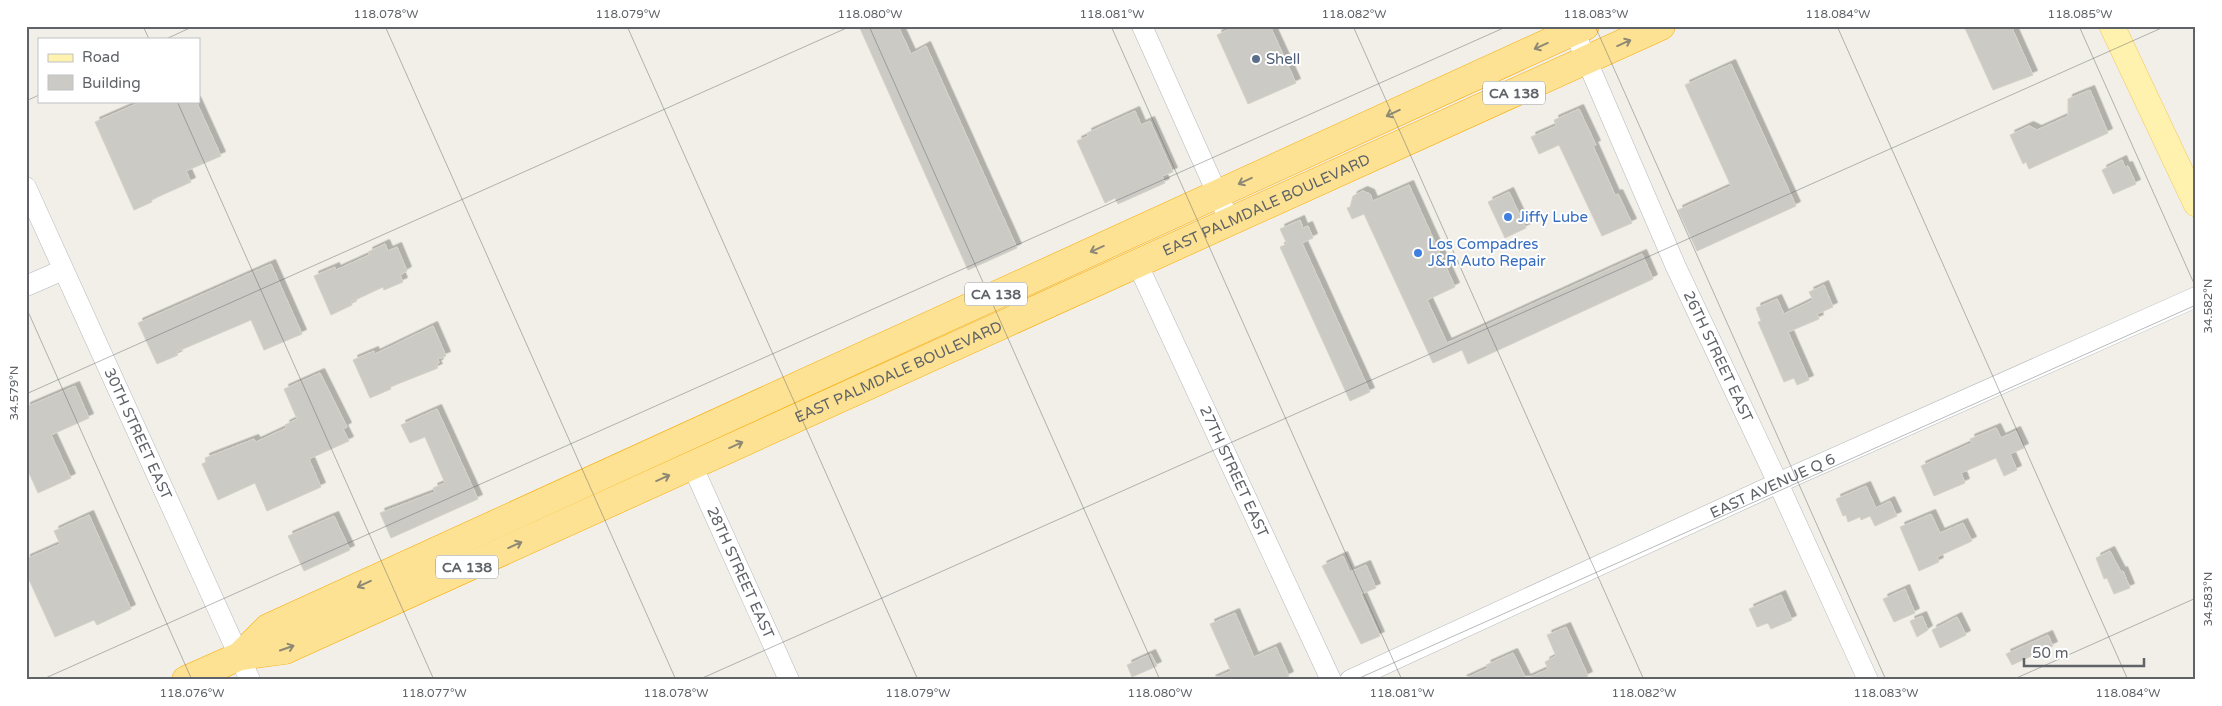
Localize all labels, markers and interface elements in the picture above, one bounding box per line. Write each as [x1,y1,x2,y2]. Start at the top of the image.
text: 118.078°W [353,7,419,21]
text: 118.079°W [595,7,661,21]
text: 118.080°W [837,7,903,21]
text: 118.081°W [1079,7,1145,21]
text: 118.082°W [1321,7,1387,21]
text: 118.083°W [1563,7,1629,21]
text: 118.084°W [1805,7,1871,21]
text: 118.085°W [2048,7,2112,21]
legend [38,38,200,102]
one-way arrow [1616,38,1631,47]
one-way arrow [1534,42,1549,52]
text: Road [82,48,120,66]
place label: Shell [1266,50,1300,68]
marker: Shell [1250,53,1262,65]
text: Building [82,74,141,92]
road number: CA 138 [1483,82,1545,105]
one-way arrow [1386,109,1401,119]
street label: EAST PALMDALE BOULEVARD [1160,150,1373,260]
one-way arrow [1238,177,1253,187]
place label: Jiffy Lube [1518,208,1588,226]
marker: Jiffy Lube [1502,211,1514,223]
place label: Los Compadres J&R Auto Repair [1428,235,1546,270]
one-way arrow [1090,244,1105,254]
marker: Los Compadres J&R Auto Repair [1412,247,1424,259]
text: 34.582°N [2201,279,2215,333]
road number: CA 138 [965,282,1027,306]
street label: 26TH STREET EAST [1680,288,1757,425]
street label: EAST PALMDALE BOULEVARD [792,317,1005,427]
street label: 30TH STREET EAST [100,365,176,502]
text: 34.579°N [7,366,21,420]
street label: 27TH STREET EAST [1196,403,1272,540]
one-way arrow [728,440,743,450]
street label: EAST AVENUE Q 6 [1707,450,1838,522]
one-way arrow [655,473,670,483]
street label: 28TH STREET EAST [703,504,778,641]
one-way arrow [507,540,522,550]
road number: CA 138 [436,556,498,578]
text: 34.583°N [2201,572,2215,626]
one-way arrow [357,580,372,589]
scale bar [2024,636,2144,668]
one-way arrow [279,643,294,652]
text: 50 m [2032,644,2069,662]
text: 118.076°W [160,686,224,700]
text: 118.077°W [401,686,467,700]
text: 118.078°W [643,686,709,700]
text: 118.079°W [885,686,951,700]
text: 118.080°W [1127,686,1193,700]
text: 118.081°W [1369,686,1435,700]
text: 118.082°W [1611,686,1677,700]
text: 118.083°W [1853,686,1919,700]
text: 118.084°W [2095,686,2161,700]

